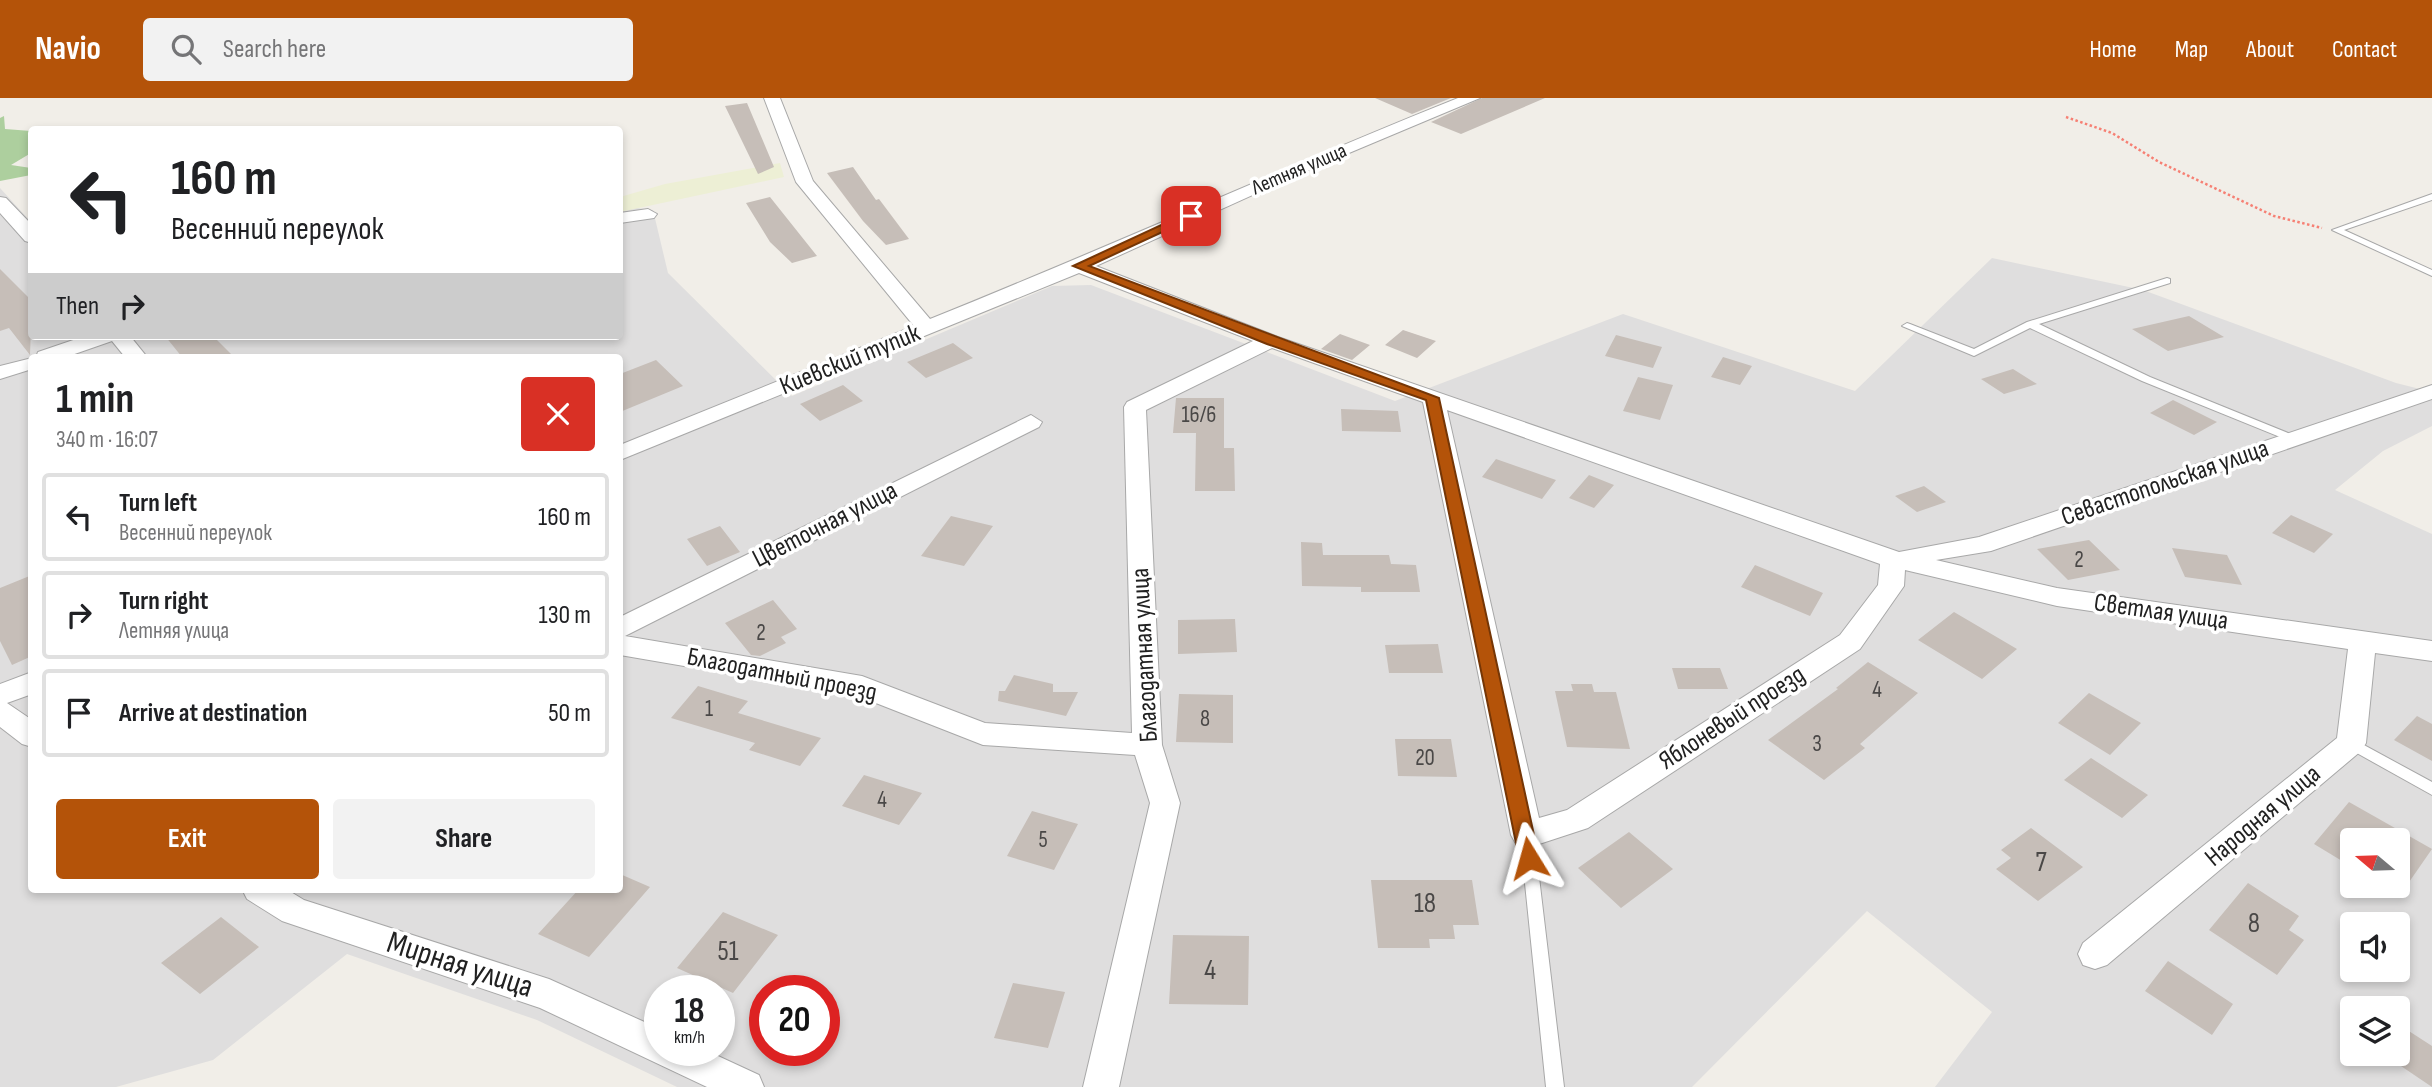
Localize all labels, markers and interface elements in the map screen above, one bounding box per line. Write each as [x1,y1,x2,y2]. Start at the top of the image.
search box [143,18,633,81]
text: Navio [35,29,101,69]
icon: search [167,30,205,68]
text: Search here [223,34,326,65]
text: Home [2089,35,2137,64]
text: Map [2175,35,2208,64]
text: About [2246,35,2294,64]
text: Contact [2332,35,2397,64]
street label: Летняя улица [1247,138,1350,201]
text: 160 m [171,150,277,209]
icon: left [56,154,147,245]
pin [1161,186,1221,246]
icon: arrive [1172,197,1210,235]
text: Весенний переулок [171,210,384,249]
icon: right [113,287,151,325]
text: Then [56,291,99,322]
street label: Киевский тупик [775,318,925,402]
text: 1 min [56,374,134,425]
button: close [521,377,595,451]
house number: 16/6 [1182,401,1216,429]
text: 340 m · 16:07 [56,426,158,454]
street label: Севастопольская улица [2057,433,2273,533]
street label: Цветочная улица [747,475,903,575]
text: Turn left [119,488,197,519]
icon: left [60,498,98,536]
text: 160 m [538,502,591,533]
text: Весенний переулок [119,519,272,547]
house number: 2 [2074,546,2084,574]
street label: Благодатная улица [1125,567,1165,743]
text: Turn right [119,586,208,617]
street label: Светлая улица [2092,587,2230,637]
icon: right [60,596,98,634]
text: 130 m [539,600,591,631]
text: Летняя улица [119,617,229,645]
house number: 2 [756,619,766,647]
street label: Благодатный проезд [685,641,879,709]
street label: Яблоневый проезд [1653,659,1811,777]
house number: 4 [1872,676,1882,704]
icon: arrive [60,694,98,732]
house number: 1 [705,695,713,723]
text: Arrive at destination [119,698,307,729]
text: 50 m [548,698,591,729]
house number: 8 [1200,705,1210,733]
house number: 3 [1812,730,1822,758]
house number: 20 [1415,744,1435,772]
street label: Народная улица [2199,759,2327,873]
house number: 4 [877,786,887,814]
button: Exit [56,799,319,879]
button: Share [333,799,595,879]
position arrow [1492,821,1566,895]
house number: 5 [1038,826,1048,854]
north arrow [2340,828,2410,898]
map controls [2340,828,2410,1066]
house number: 7 [2035,846,2047,879]
house number: 18 [1414,887,1436,920]
house number: 8 [2248,907,2260,940]
button: sound [2340,912,2410,982]
street label: Мирная улица [382,923,538,1007]
house number: 51 [717,935,739,968]
house number: 4 [1204,954,1216,987]
speed limit sign: 20 [749,975,840,1066]
text: 18 [674,990,705,1033]
button: layers [2340,996,2410,1066]
text: km/h [674,1027,705,1048]

